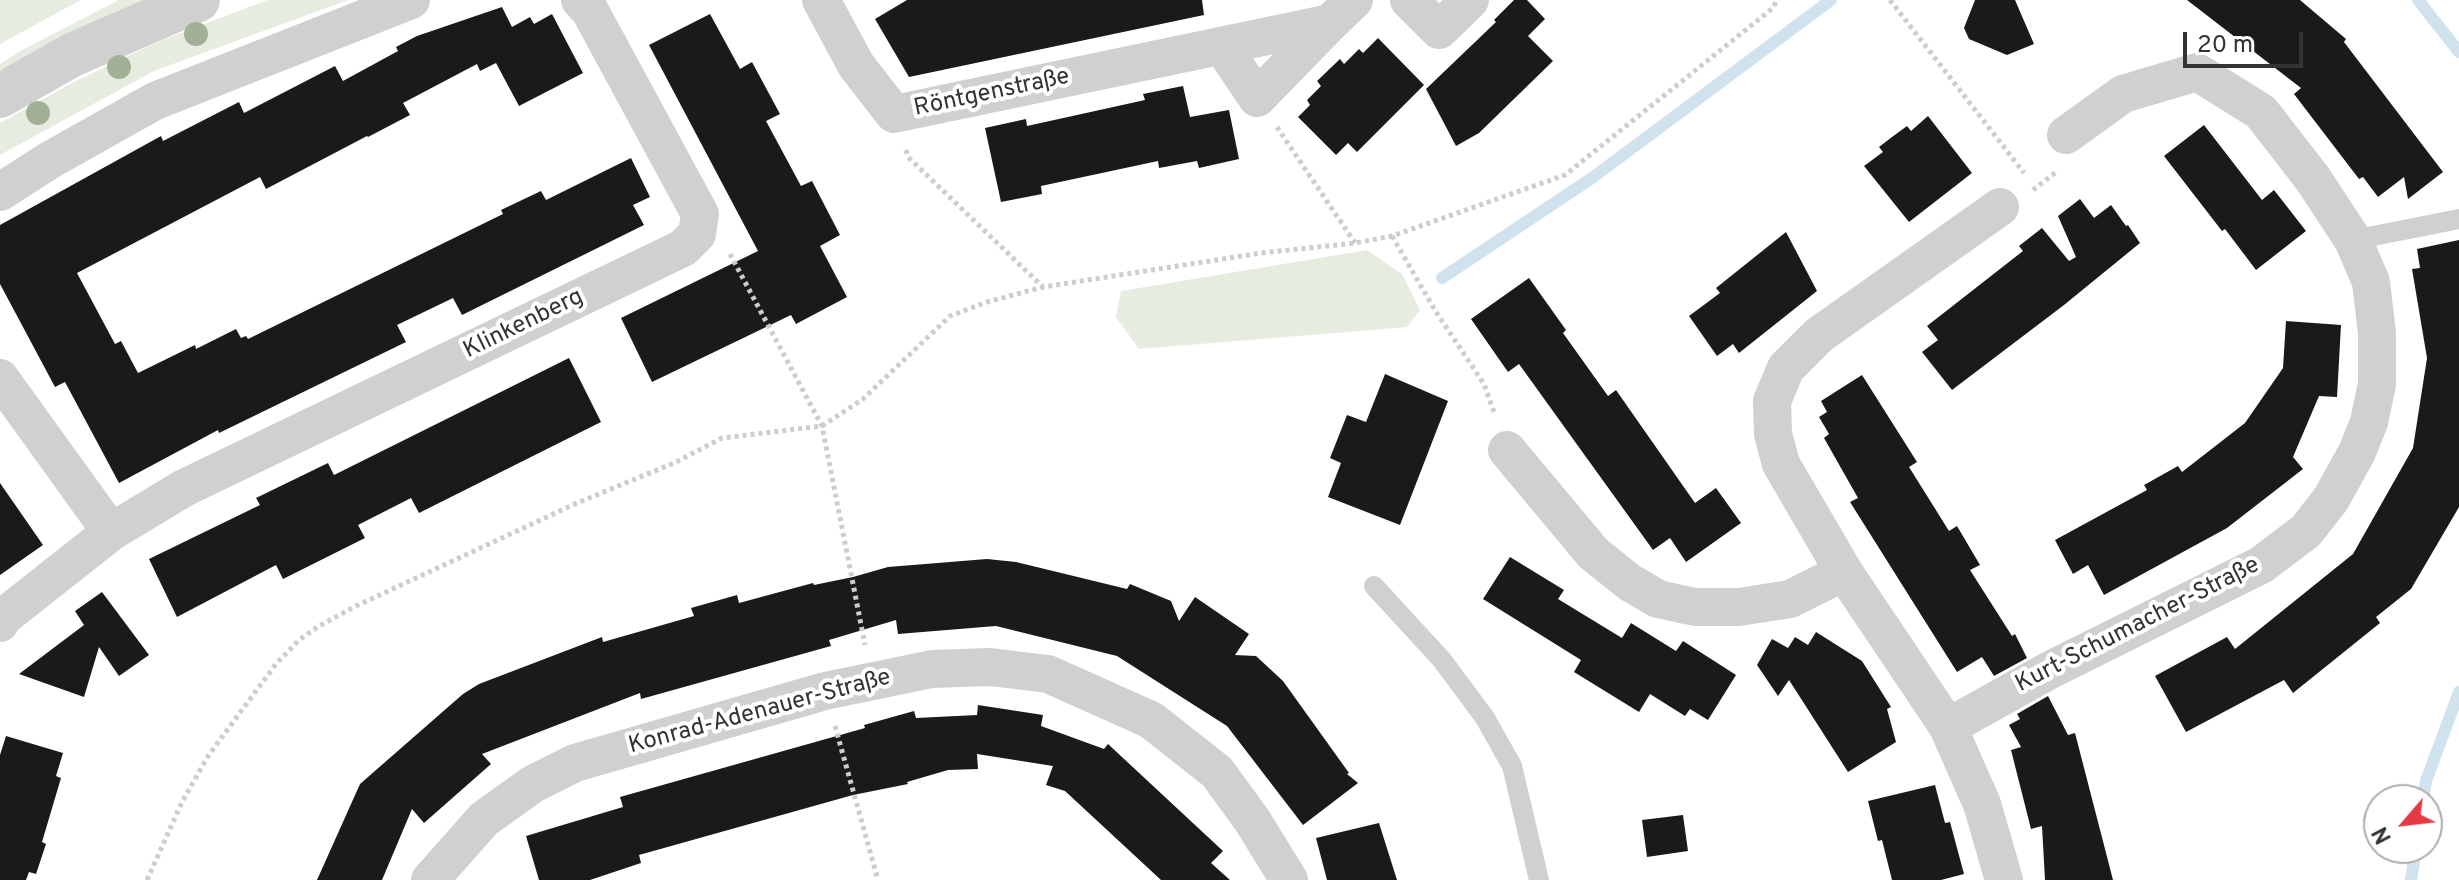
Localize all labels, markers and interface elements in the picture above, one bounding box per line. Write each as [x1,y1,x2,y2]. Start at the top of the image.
scale bar [2187,16,2307,66]
text: 20 m [2197,31,2253,61]
street label: Röntgenstraße [912,63,1072,125]
street label: Klinkenberg [459,284,589,366]
street label: Kurt-Schumacher-Straße [2011,552,2265,700]
street label: Konrad-Adenauer-Straße [626,664,894,762]
north arrow [2363,784,2443,864]
text: N [2368,821,2399,848]

